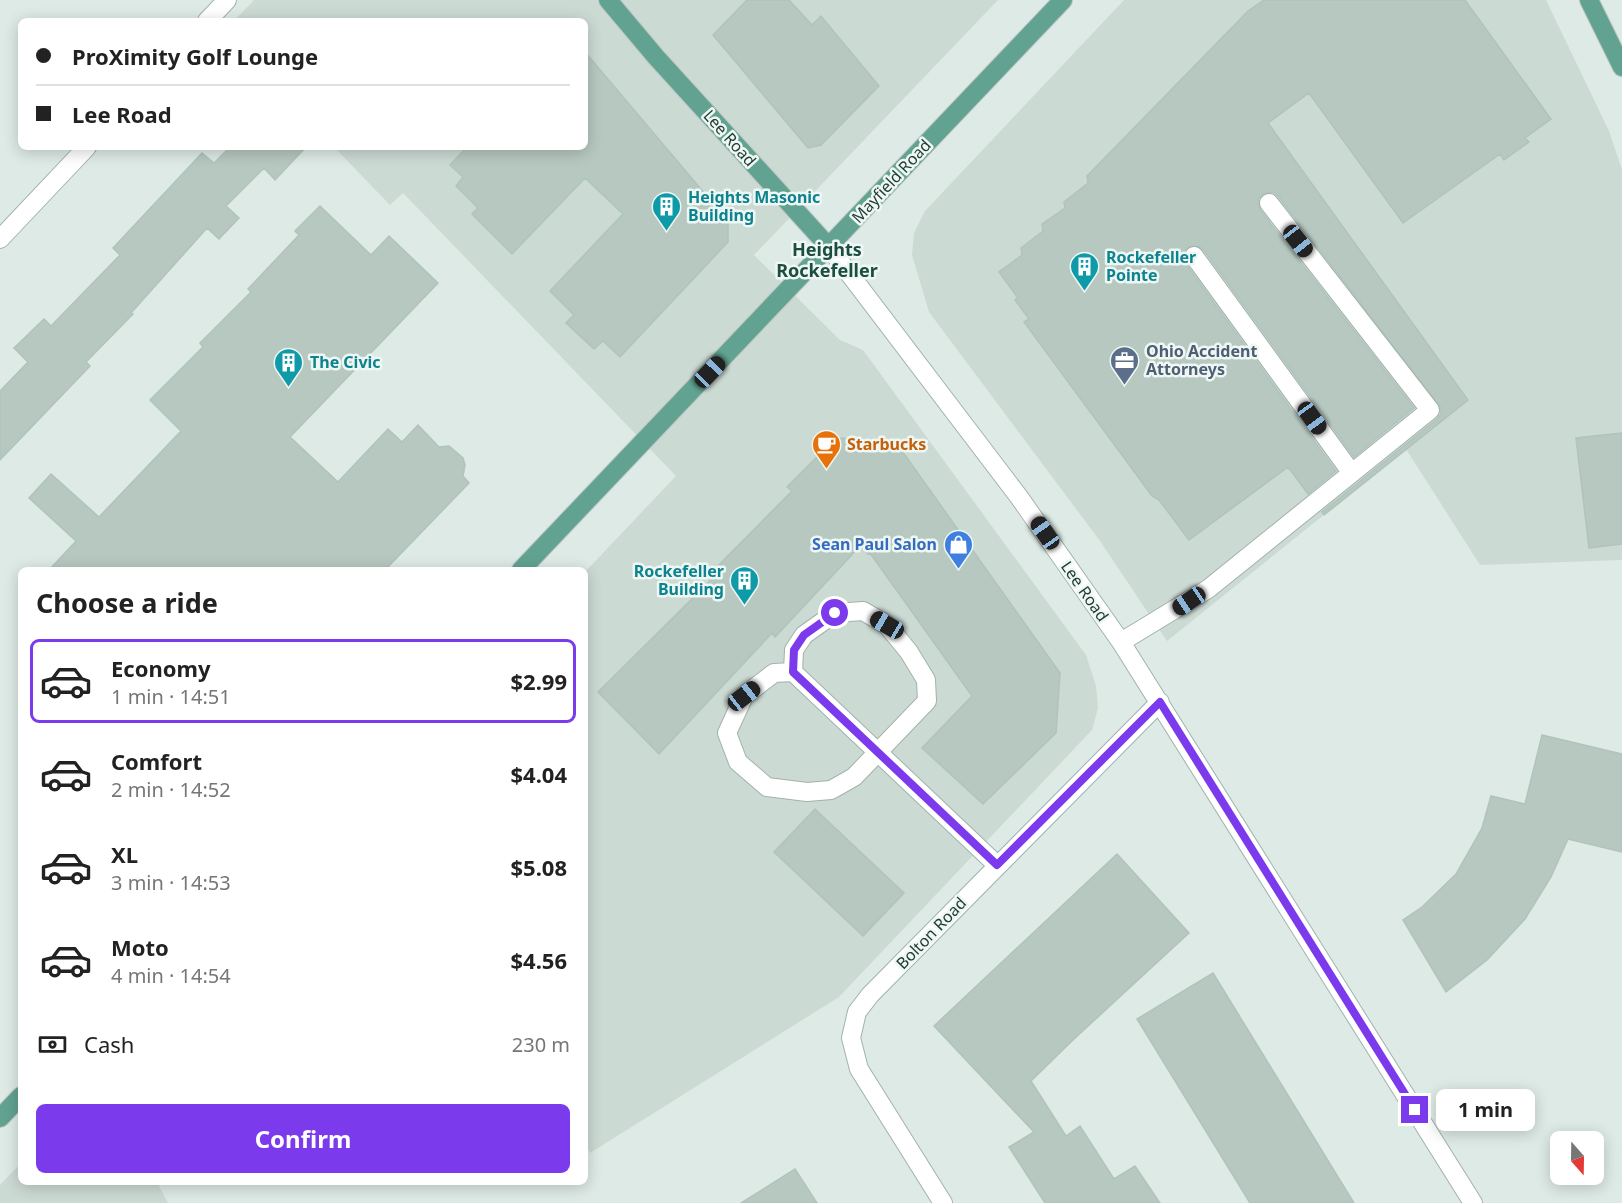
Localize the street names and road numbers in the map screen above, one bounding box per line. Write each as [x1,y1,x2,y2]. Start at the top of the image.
street label: Lee Road [699,105,761,171]
street label: Mayfield Road [847,134,935,228]
street label: Lee Road [1056,556,1114,626]
street label: Bolton Road [891,892,971,974]

